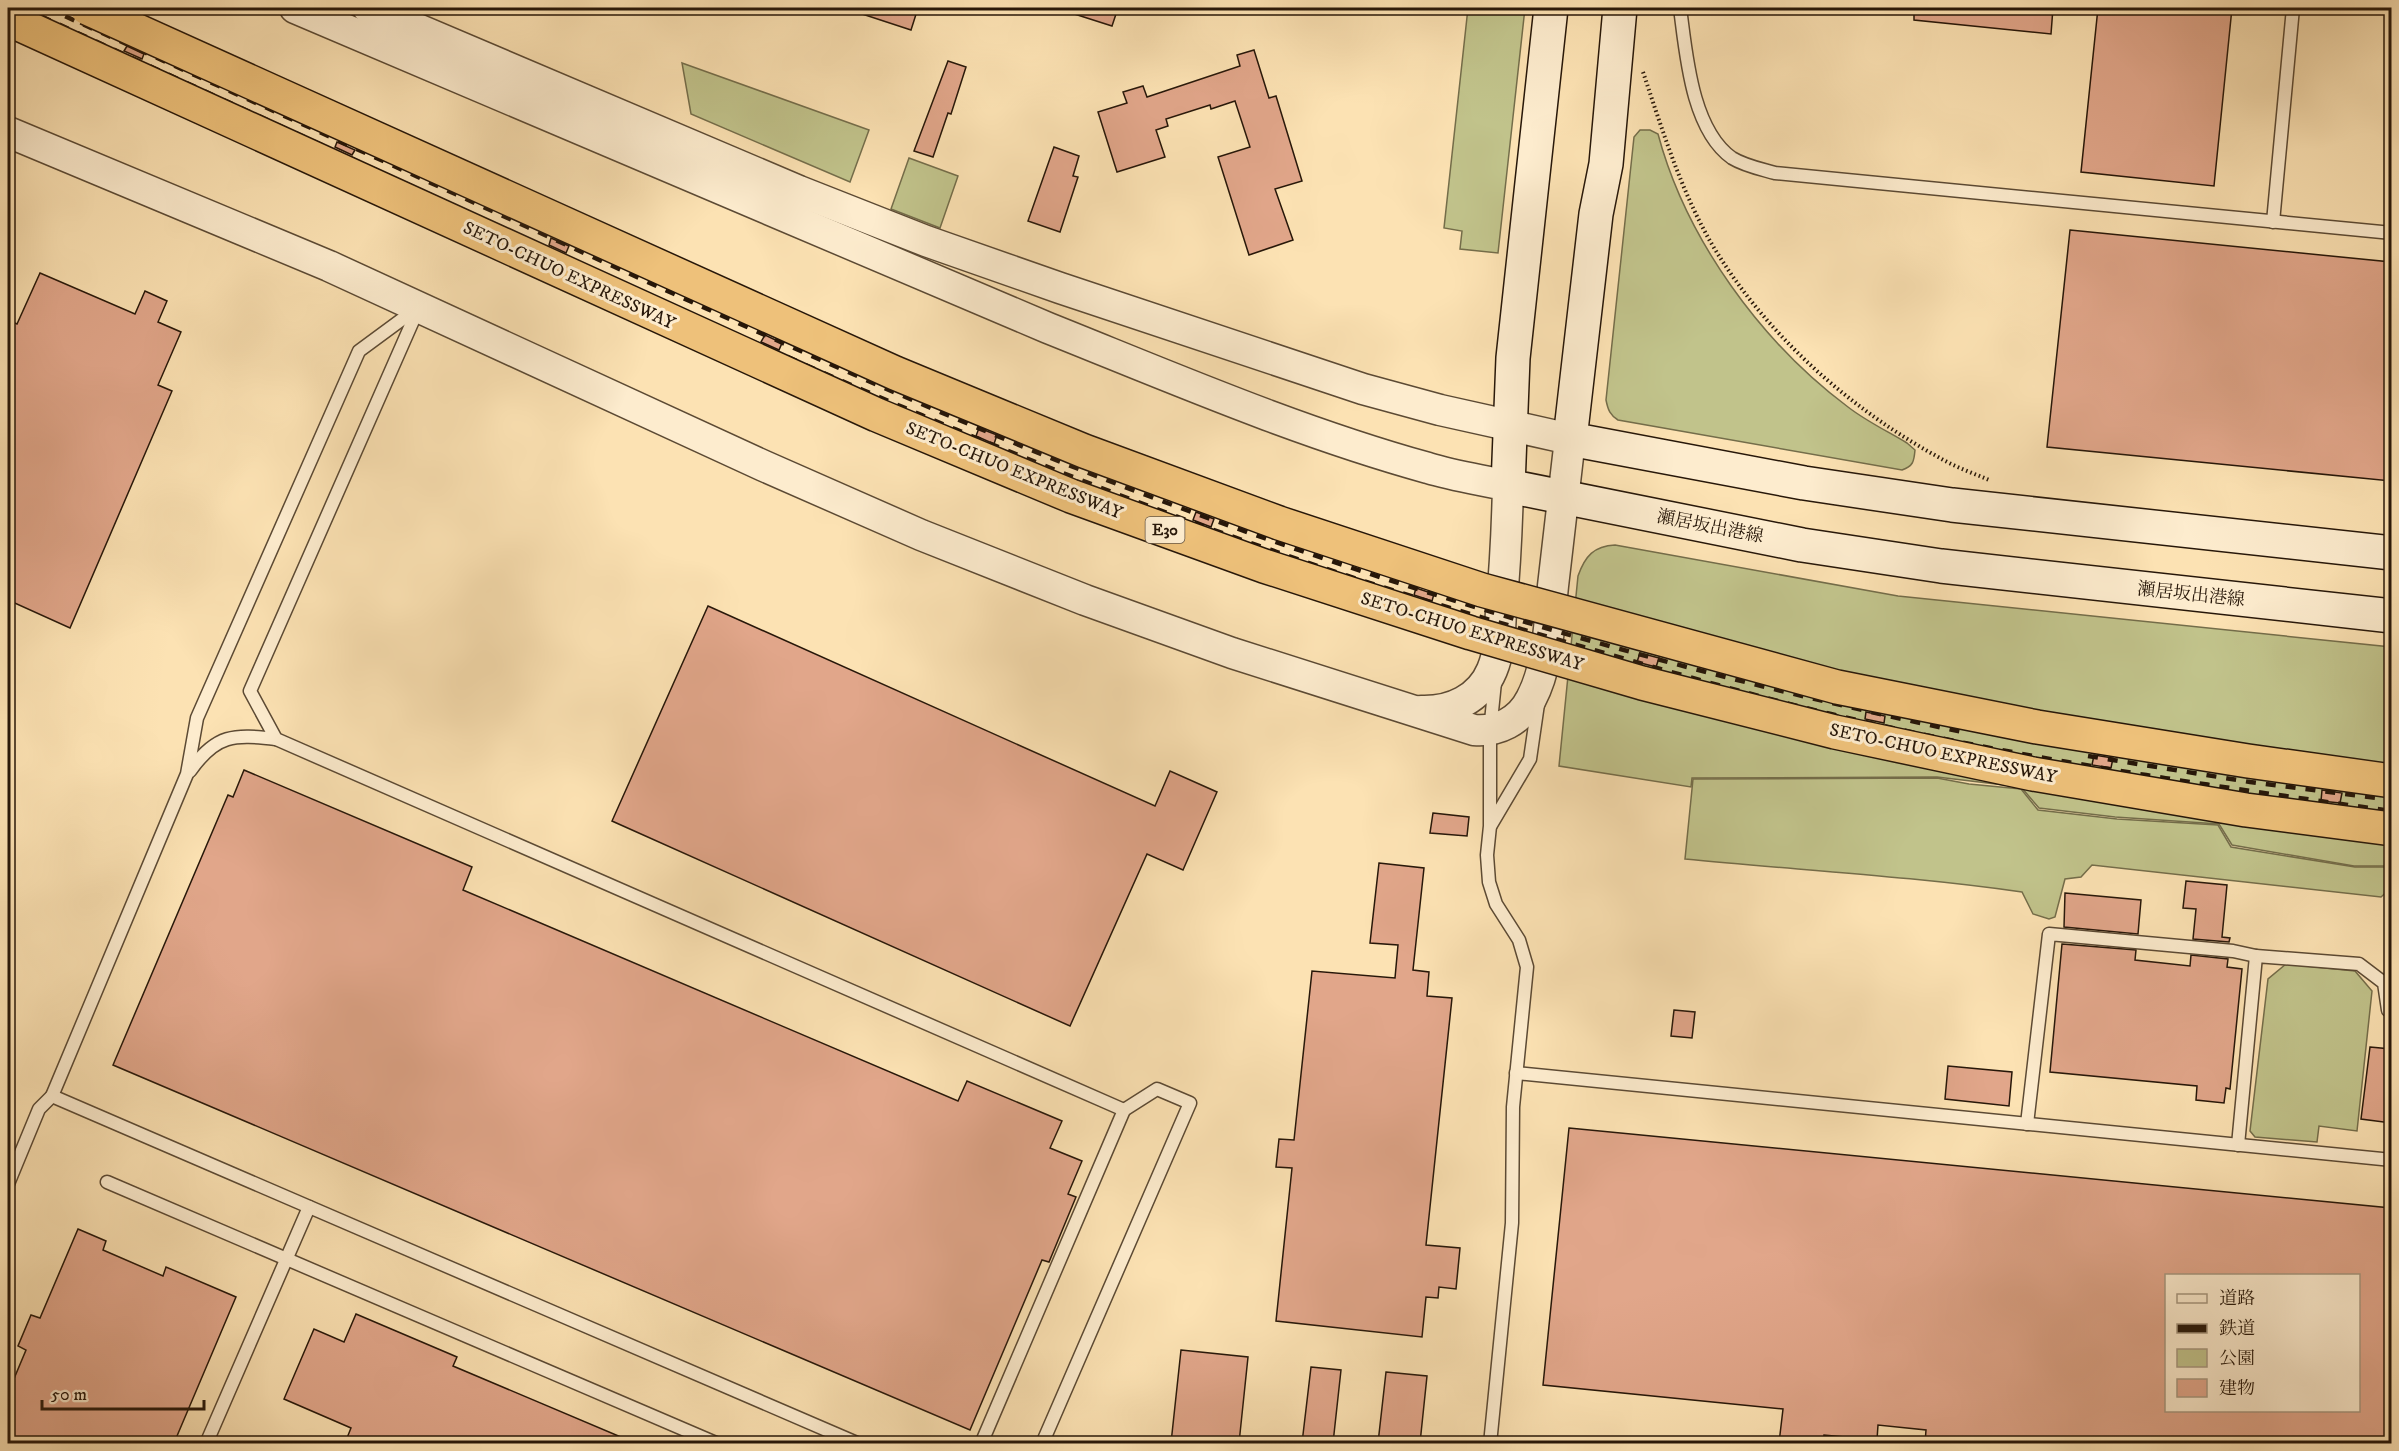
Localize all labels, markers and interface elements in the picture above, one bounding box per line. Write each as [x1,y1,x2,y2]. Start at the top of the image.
street label: SETO-CHUO EXPRESSWAY [459,217,679,335]
street label: SETO-CHUO EXPRESSWAY [903,417,1126,525]
street label: 瀬居坂出港線 [1655,506,1765,548]
road number: E30 [1146,517,1184,543]
street label: 瀬居坂出港線 [2136,578,2246,612]
street label: SETO-CHUO EXPRESSWAY [1358,588,1587,677]
street label: SETO-CHUO EXPRESSWAY [1827,719,2059,789]
legend [2165,1274,2360,1412]
text: 道路 [2219,1288,2255,1310]
text: 鉄道 [2219,1318,2255,1340]
text: 公園 [2219,1348,2255,1370]
scale bar [42,1373,204,1411]
text: 建物 [2219,1378,2255,1400]
text: 50 m [51,1384,87,1406]

